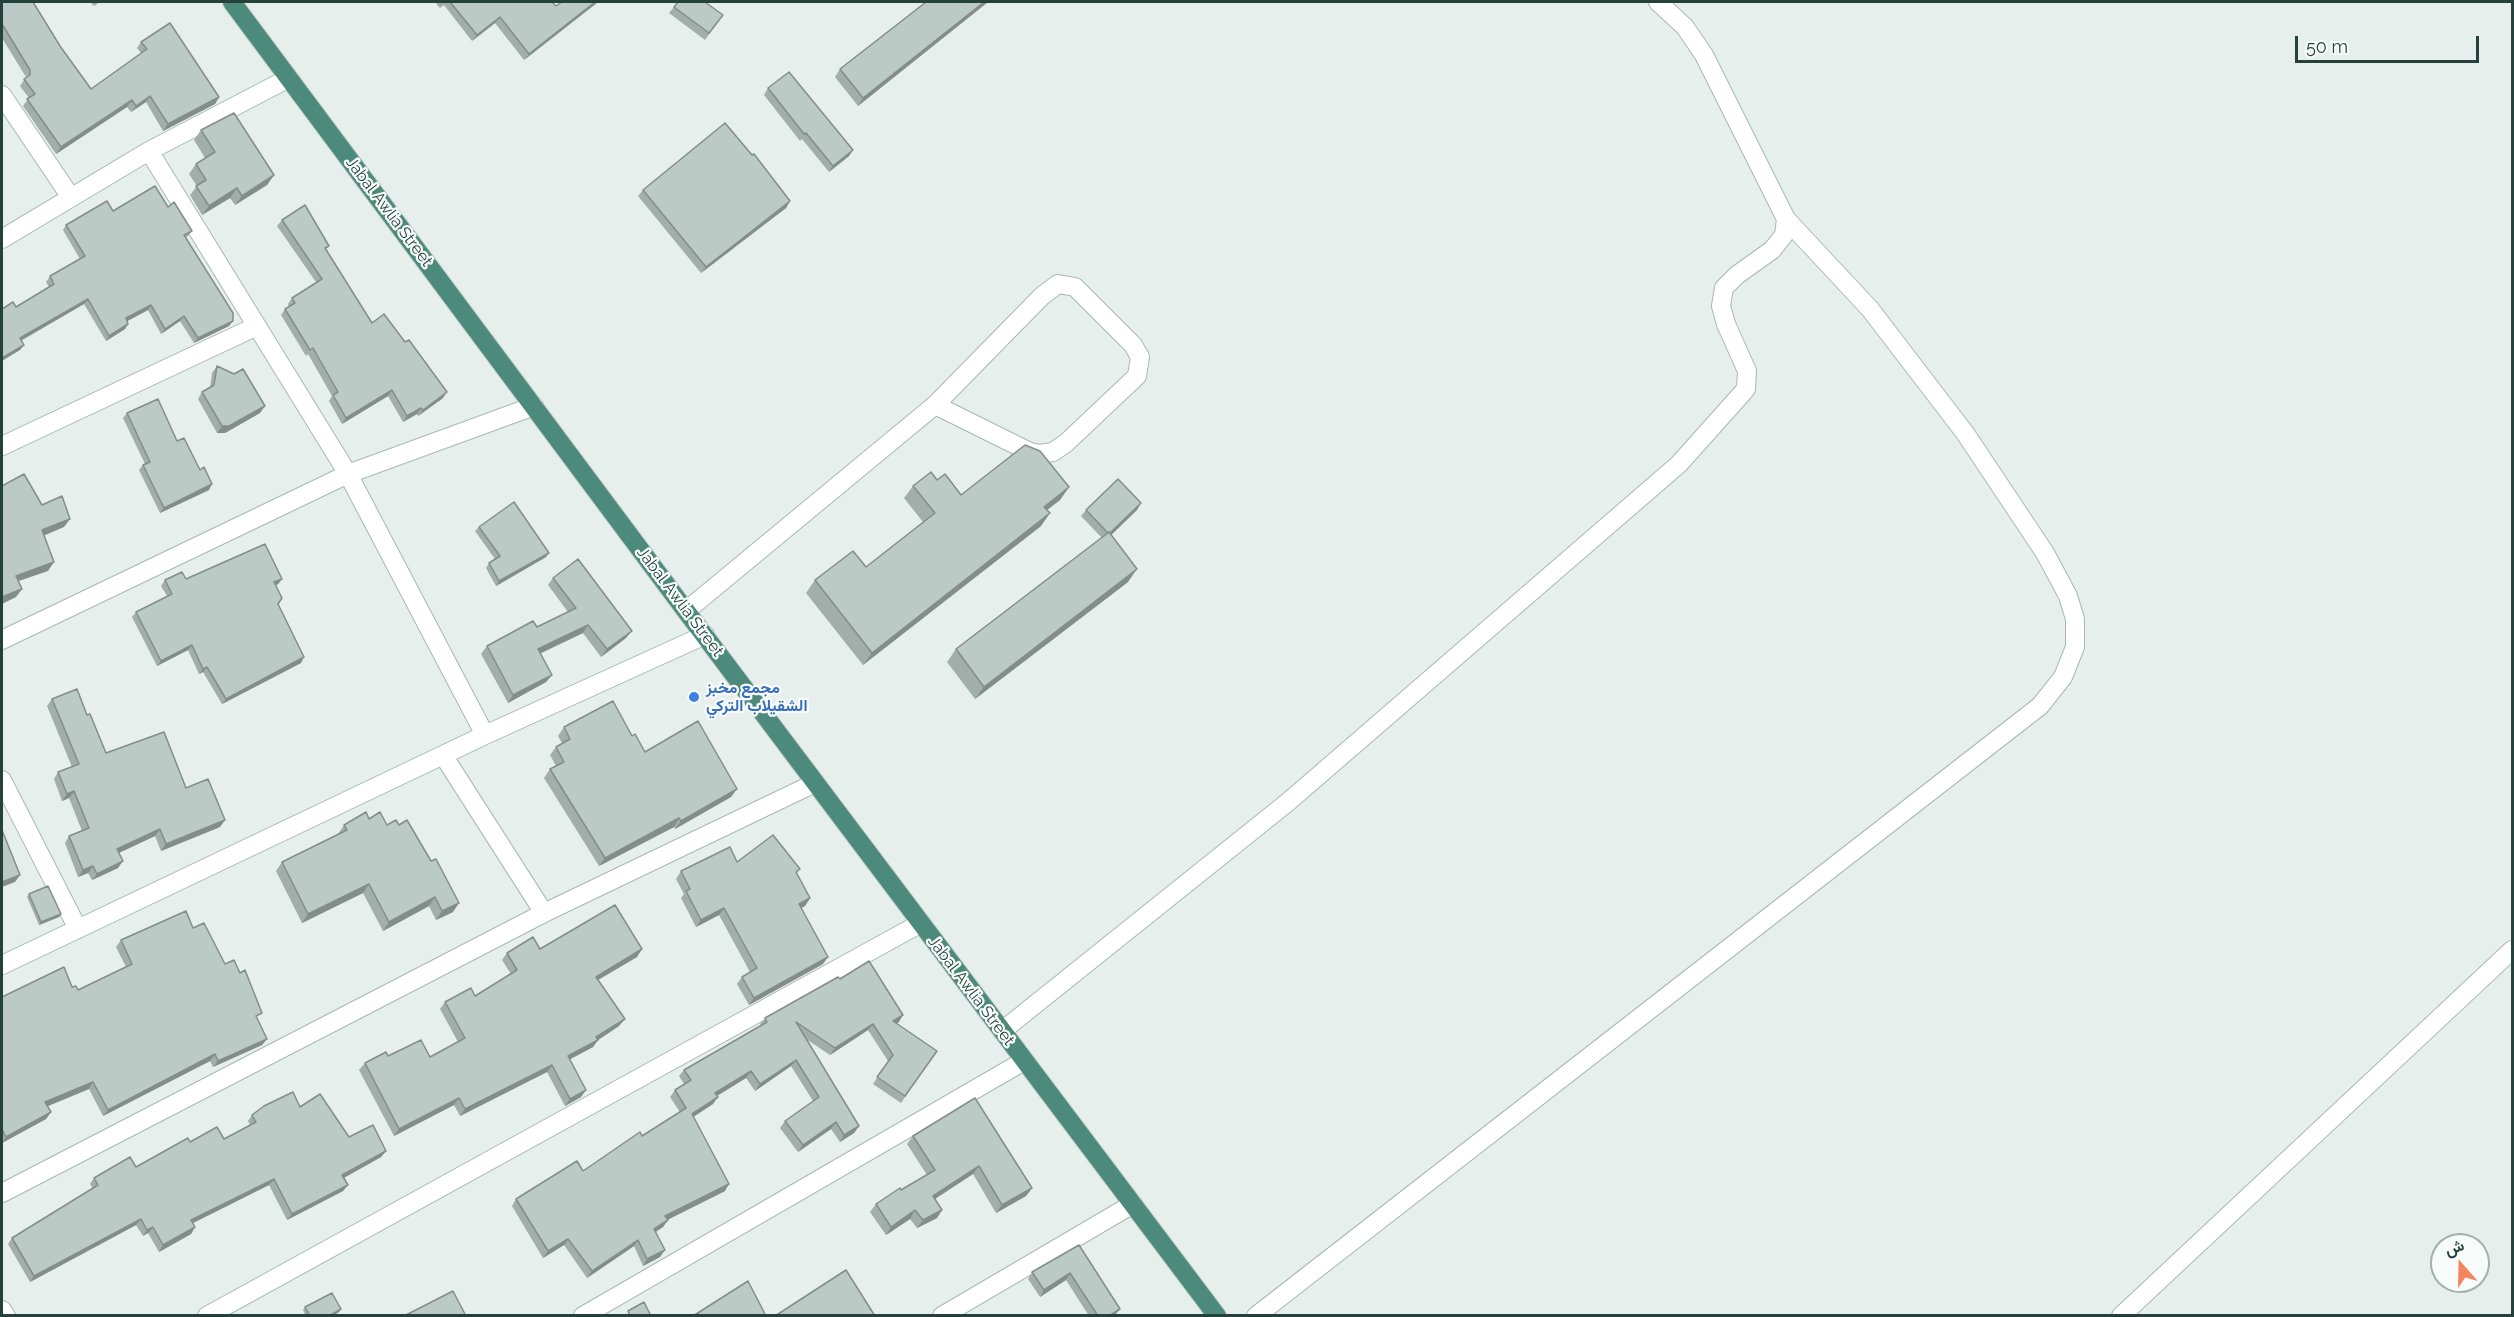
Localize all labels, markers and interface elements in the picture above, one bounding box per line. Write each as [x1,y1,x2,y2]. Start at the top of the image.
scale bar [2298,24,2482,62]
text: 50 m [2306,36,2348,57]
street label: Jabal Awlia Street [342,154,436,270]
street label: Jabal Awlia Street [633,544,727,660]
place label: مجمع مخبز الشقيلاب التركي [706,678,808,716]
marker: مجمع مخبز الشقيلاب التركي [687,690,701,704]
street label: Jabal Awlia Street [924,933,1018,1049]
north arrow [2430,1233,2490,1293]
text: ش [2442,1235,2467,1260]

